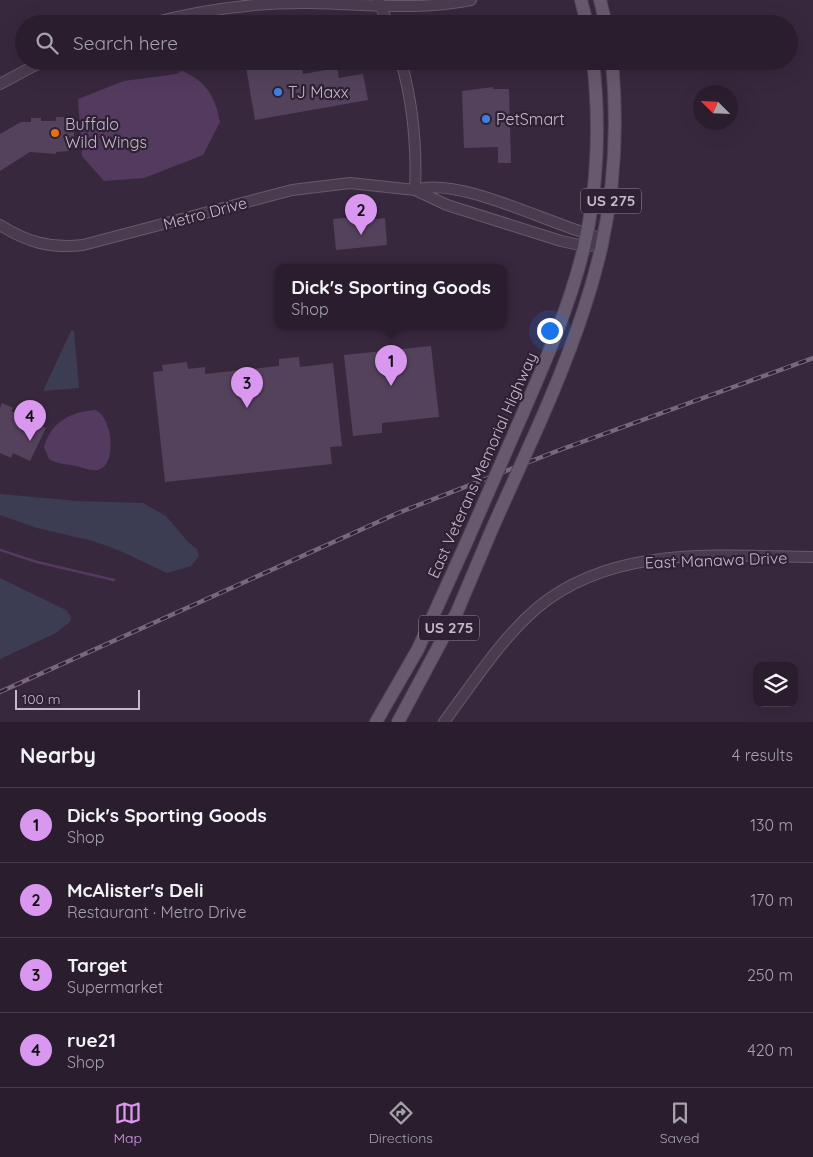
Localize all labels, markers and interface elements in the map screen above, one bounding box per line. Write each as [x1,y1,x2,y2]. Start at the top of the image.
search box [15,15,798,70]
icon: search [33,29,61,57]
text: Search here [73,31,178,55]
place label: TJ Maxx [288,82,349,102]
north arrow [693,85,738,130]
marker: TJ Maxx [272,86,284,98]
place label: PetSmart [496,109,565,129]
marker: PetSmart [480,113,492,125]
place label: Buffalo Wild Wings [65,114,147,152]
marker: Buffalo Wild Wings [49,127,61,139]
road number: US 275 [581,188,641,214]
street label: Metro Drive [161,192,249,234]
pin: 2 [345,194,377,235]
popup [275,264,507,329]
text: Dick's Sporting Goods [291,275,491,299]
text: Shop [291,299,329,319]
your location [537,318,563,344]
pin: 1 [375,345,407,386]
street label: East Veterans Memorial Highway [423,349,541,581]
pin: 3 [231,367,263,408]
pin: 4 [14,400,46,441]
street label: East Manawa Drive [644,548,788,572]
road number: US 275 [419,616,479,640]
map controls [753,662,798,707]
button: layers [753,662,798,707]
scale bar [15,687,140,710]
text: 100 m [22,690,60,708]
text: Nearby [20,742,96,768]
text: 4 results [732,745,793,765]
text: Dick's Sporting Goods [67,803,267,827]
text: 1 [33,815,39,835]
text: 130 m [750,815,793,835]
text: Shop [67,827,104,847]
text: McAlister's Deli [67,878,204,902]
text: 2 [31,890,41,910]
text: 170 m [750,890,793,910]
text: Restaurant · Metro Drive [67,902,247,922]
text: Target [67,953,128,977]
text: 3 [32,965,40,985]
text: 250 m [747,965,793,985]
text: Supermarket [67,977,163,997]
text: rue21 [67,1028,116,1052]
text: 4 [31,1040,41,1060]
text: 420 m [747,1040,793,1060]
text: Shop [67,1052,104,1072]
tab: Map [113,1099,142,1147]
tab: Directions [369,1099,433,1147]
tab: Saved [660,1099,700,1147]

